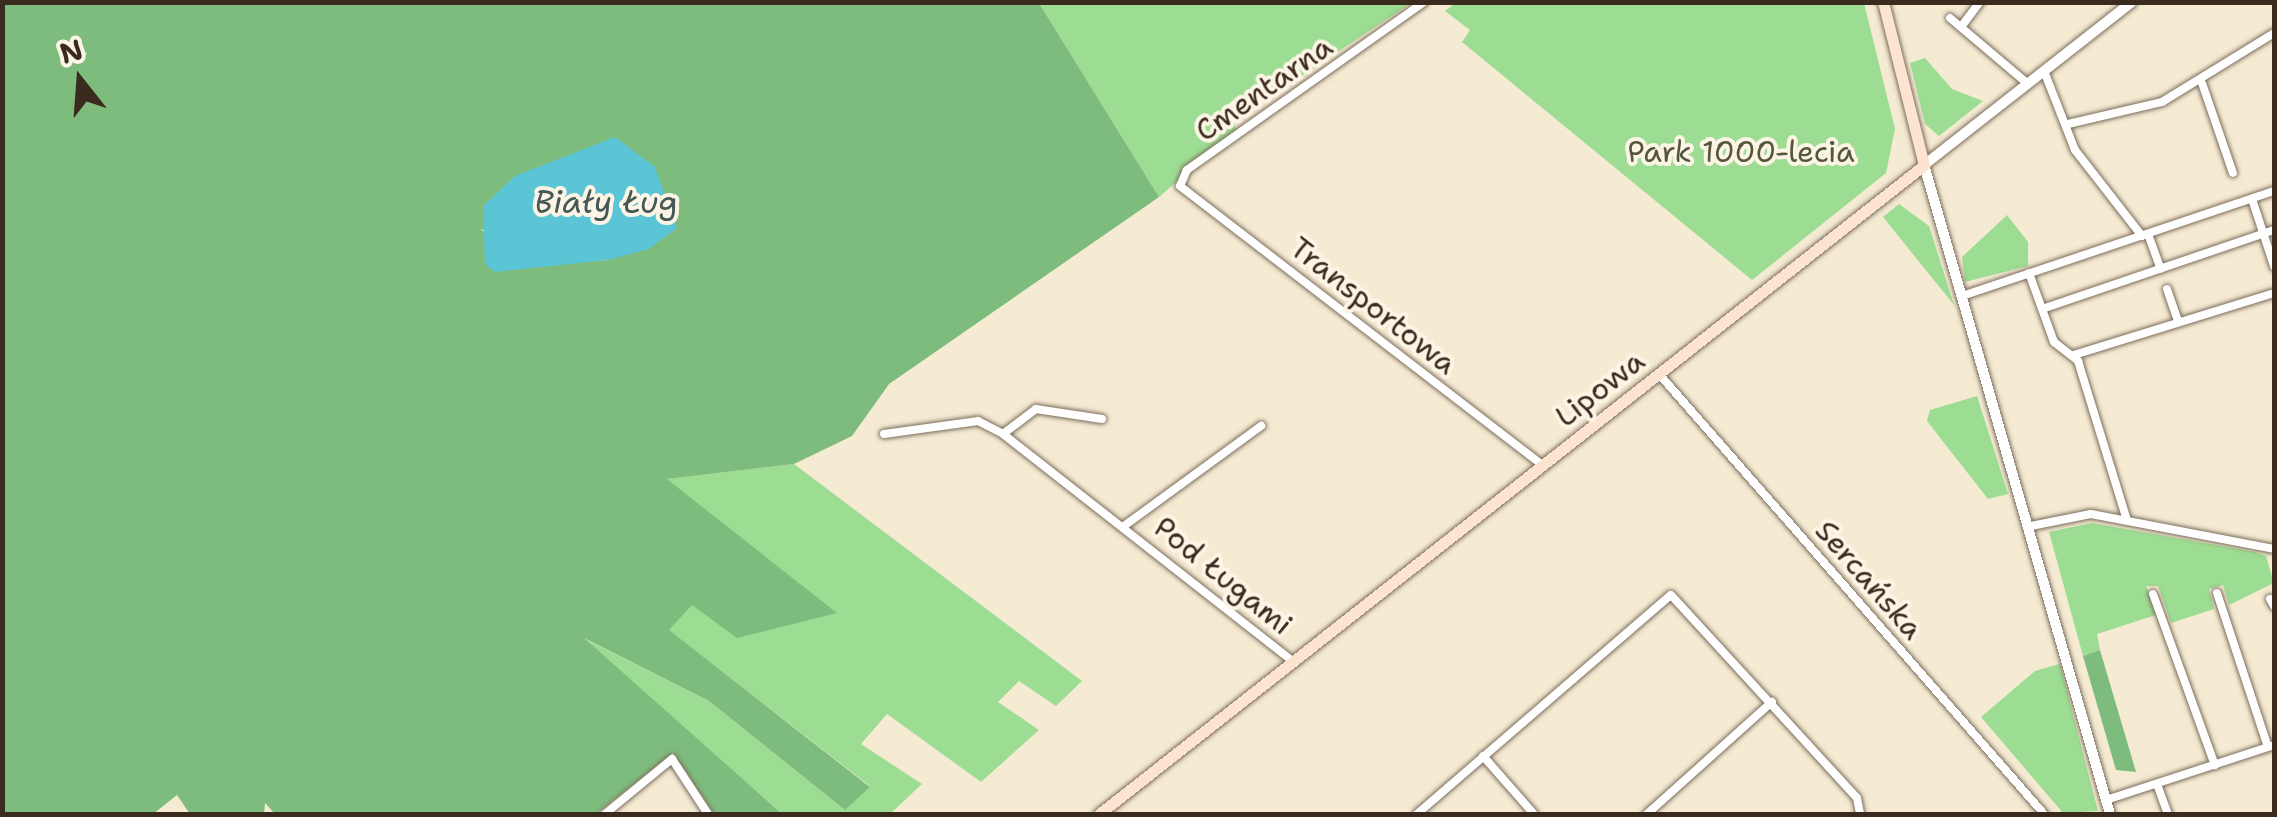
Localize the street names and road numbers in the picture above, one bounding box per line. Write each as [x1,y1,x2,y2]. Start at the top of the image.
street label: Cmentarna [1189,29,1339,149]
street label: Transportowa [1283,230,1463,382]
street label: Lipowa [1548,343,1652,435]
street label: Pod Ługami [1147,509,1299,643]
street label: Sercańska [1808,513,1930,647]

